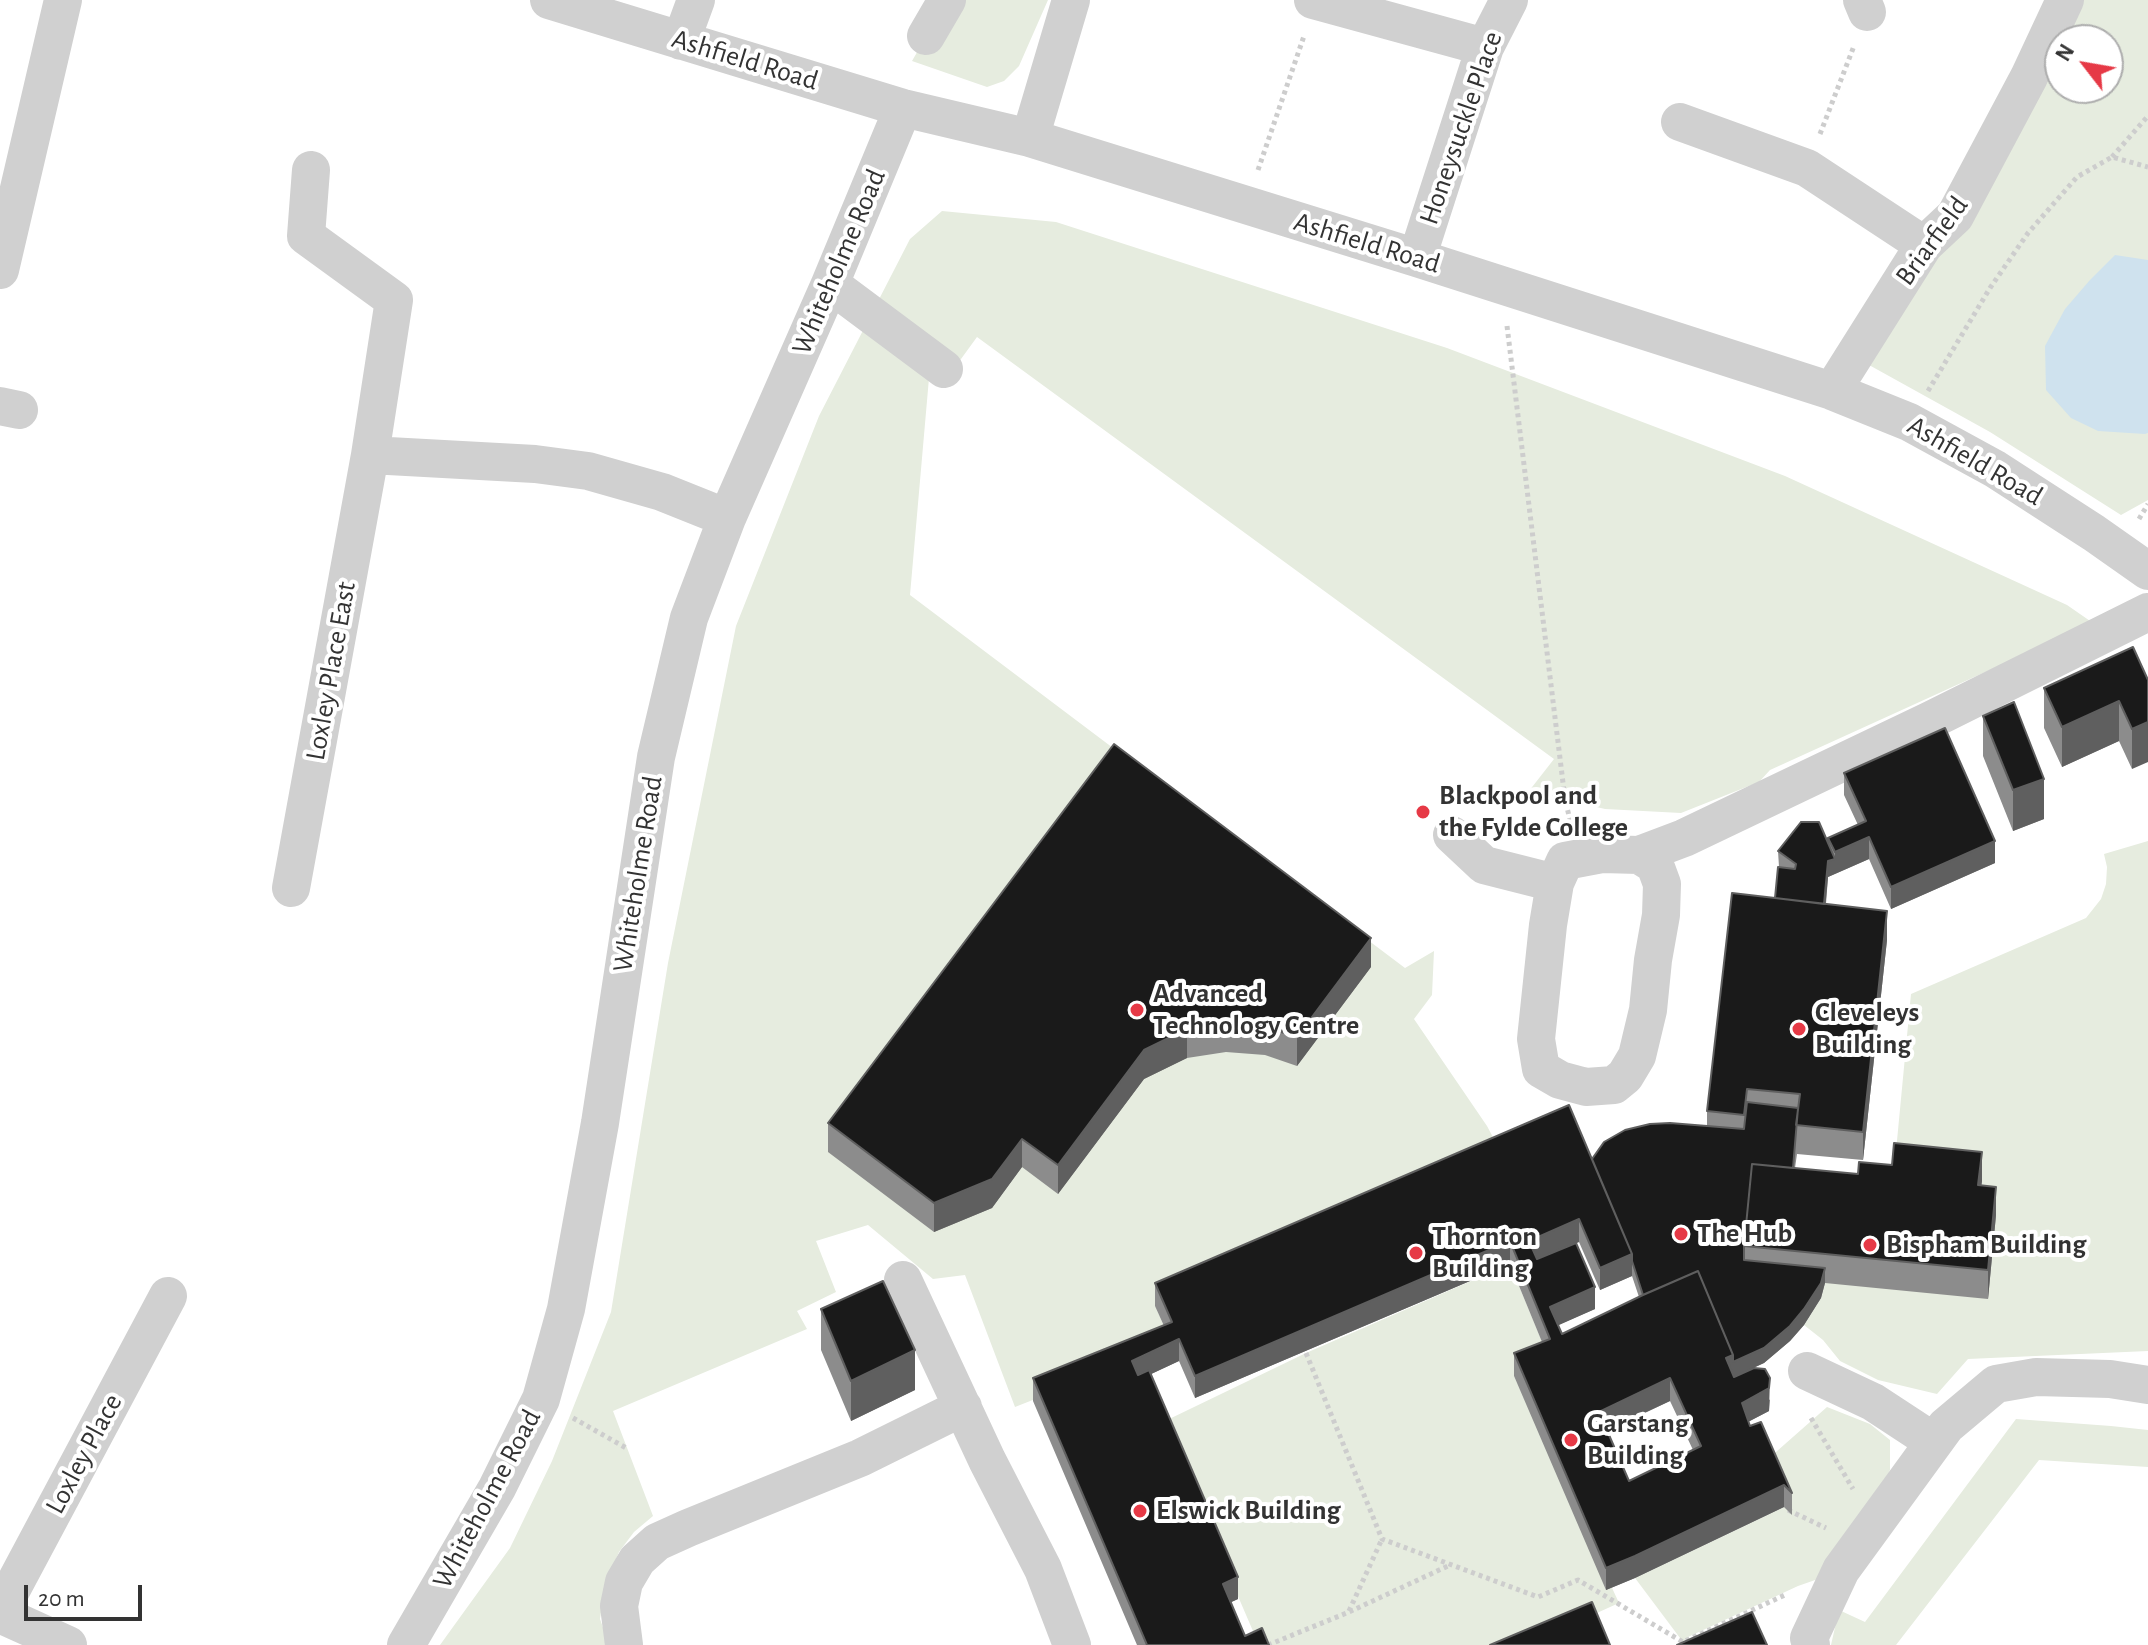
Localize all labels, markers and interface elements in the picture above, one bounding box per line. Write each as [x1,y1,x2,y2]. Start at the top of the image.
street label: Ashfield Road [668,22,822,98]
north arrow [2044,24,2124,104]
street label: Honeysuckle Place [1412,27,1510,229]
text: N [2052,40,2079,65]
street label: Whiteholme Road [785,164,893,360]
street label: Briarfield [1888,190,1976,292]
street label: Ashfield Road [1290,205,1444,281]
street label: Ashfield Road [1901,409,2049,513]
street label: Loxley Place East [299,579,363,763]
street label: Whiteholme Road [606,773,670,975]
place label: Blackpool and the Fylde College [1439,779,1628,845]
marker: Blackpool and the Fylde College [1414,803,1432,821]
place label: Advanced Technology Centre [1153,977,1359,1043]
place label: Cleveleys Building [1815,996,1919,1062]
marker: Advanced Technology Centre [1128,1001,1146,1019]
marker: Cleveleys Building [1790,1020,1808,1038]
place label: The Hub [1697,1217,1792,1251]
place label: Thornton Building [1432,1220,1537,1286]
marker: The Hub [1672,1225,1690,1243]
place label: Bispham Building [1886,1228,2086,1262]
marker: Bispham Building [1861,1236,1879,1254]
marker: Thornton Building [1407,1244,1425,1262]
street label: Loxley Place [38,1388,130,1520]
street label: Whiteholme Road [426,1404,548,1594]
place label: Garstang Building [1587,1407,1689,1473]
marker: Garstang Building [1562,1431,1580,1449]
place label: Elswick Building [1156,1494,1341,1528]
marker: Elswick Building [1131,1502,1149,1520]
scale bar [28,1569,146,1619]
text: 20 m [38,1587,85,1611]

